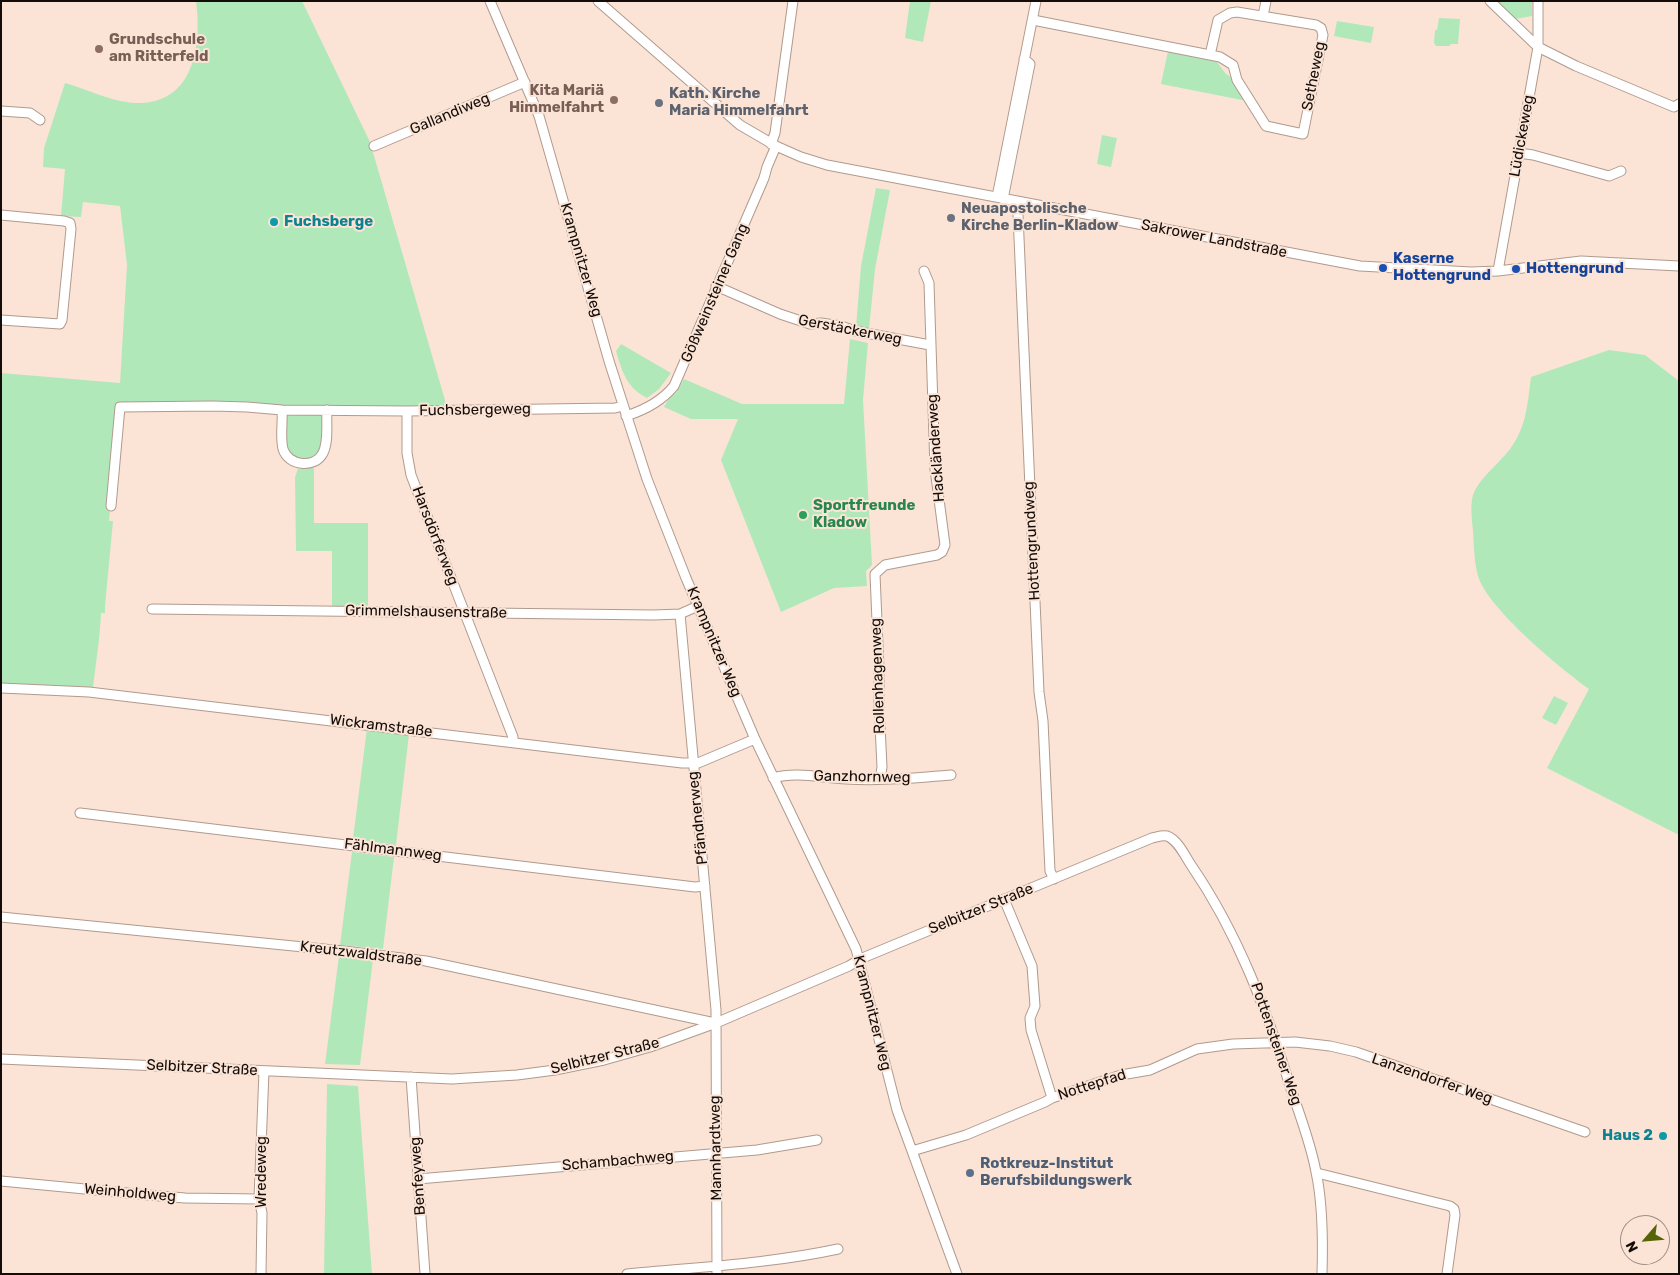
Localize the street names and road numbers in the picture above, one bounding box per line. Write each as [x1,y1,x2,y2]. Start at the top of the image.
street label: Setheweg [1298,40,1330,112]
street label: Gallandiweg [407,89,493,139]
street label: Lüdickeweg [1506,94,1538,178]
street label: Krampnitzer Weg [556,201,606,319]
street label: Sakrower Landstraße [1140,216,1288,262]
street label: Gößweinsteiner Gang [678,221,752,365]
street label: Gerstäckerweg [797,311,903,349]
street label: Hackländerweg [923,393,949,503]
street label: Fuchsbergeweg [419,400,531,420]
street label: Hottengrundweg [1020,481,1044,601]
street label: Harsdörferweg [408,484,462,588]
street label: Krampnitzer Weg [683,584,745,700]
street label: Grimmelshausenstraße [345,602,507,622]
street label: Rollenhagenweg [867,618,889,734]
street label: Wickramstraße [329,711,433,741]
street label: Ganzhornweg [813,767,911,787]
street label: Pfändnerweg [684,770,712,866]
street label: Fählmannweg [343,835,443,865]
street label: Selbitzer Straße [926,880,1036,938]
street label: Kreutzwaldstraße [299,938,423,970]
street label: Krampnitzer Weg [849,954,895,1072]
street label: Pottensteiner Weg [1247,980,1305,1108]
street label: Selbitzer Straße [549,1034,661,1078]
street label: Lanzendorfer Weg [1369,1050,1495,1108]
street label: Selbitzer Straße [146,1056,258,1080]
street label: Nottepfad [1056,1066,1128,1104]
street label: Mannhardtweg [706,1095,726,1201]
street label: Wredeweg [253,1136,271,1208]
street label: Benfeyweg [406,1136,430,1216]
street label: Schambachweg [561,1147,675,1175]
street label: Weinholdweg [83,1180,177,1206]

